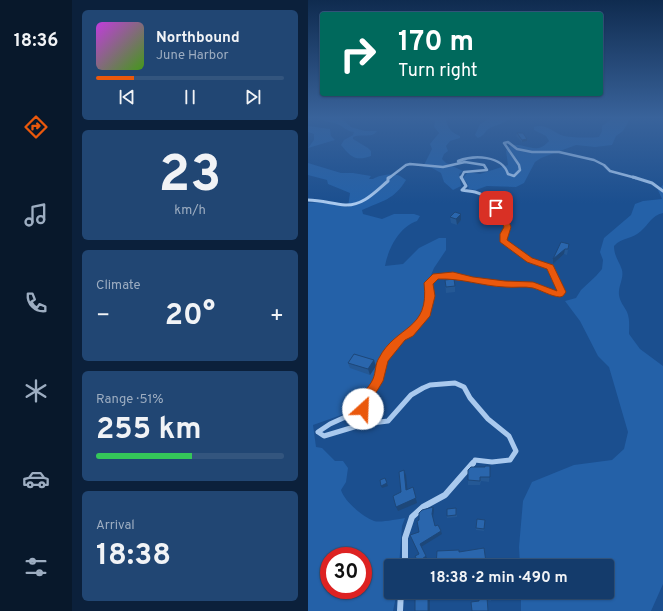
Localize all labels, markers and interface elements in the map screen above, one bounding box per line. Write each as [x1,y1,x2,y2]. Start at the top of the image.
text: 170 m [398,25,474,61]
icon: right [332,28,384,80]
text: Northbound [156,29,240,48]
text: 18:36 [14,30,58,53]
text: June Harbor [156,48,229,64]
text: Turn right [398,60,478,83]
icon: previous [116,86,138,108]
icon: pause [179,86,201,108]
icon: next [242,86,264,108]
icon: directions [22,113,50,141]
text: 23 [159,144,221,210]
pin [479,191,513,225]
icon: arrive [485,197,507,219]
icon: music [22,201,50,229]
text: km/h [174,203,206,219]
text: Climate [96,278,141,294]
icon: phone [22,289,50,317]
text: 20° [165,298,215,335]
text: − [96,303,110,330]
text: + [270,303,284,330]
icon: climate [22,377,50,405]
position arrow [342,388,384,430]
text: Range · 51% [96,392,164,408]
text: 255 km [96,412,202,449]
icon: car [22,465,50,493]
text: Arrival [96,518,135,534]
text: 18:38 [96,538,171,575]
speed limit sign: 30 [320,547,372,599]
icon: filters [22,553,50,581]
text: 18:38 · 2 min · 490 m [430,569,568,588]

